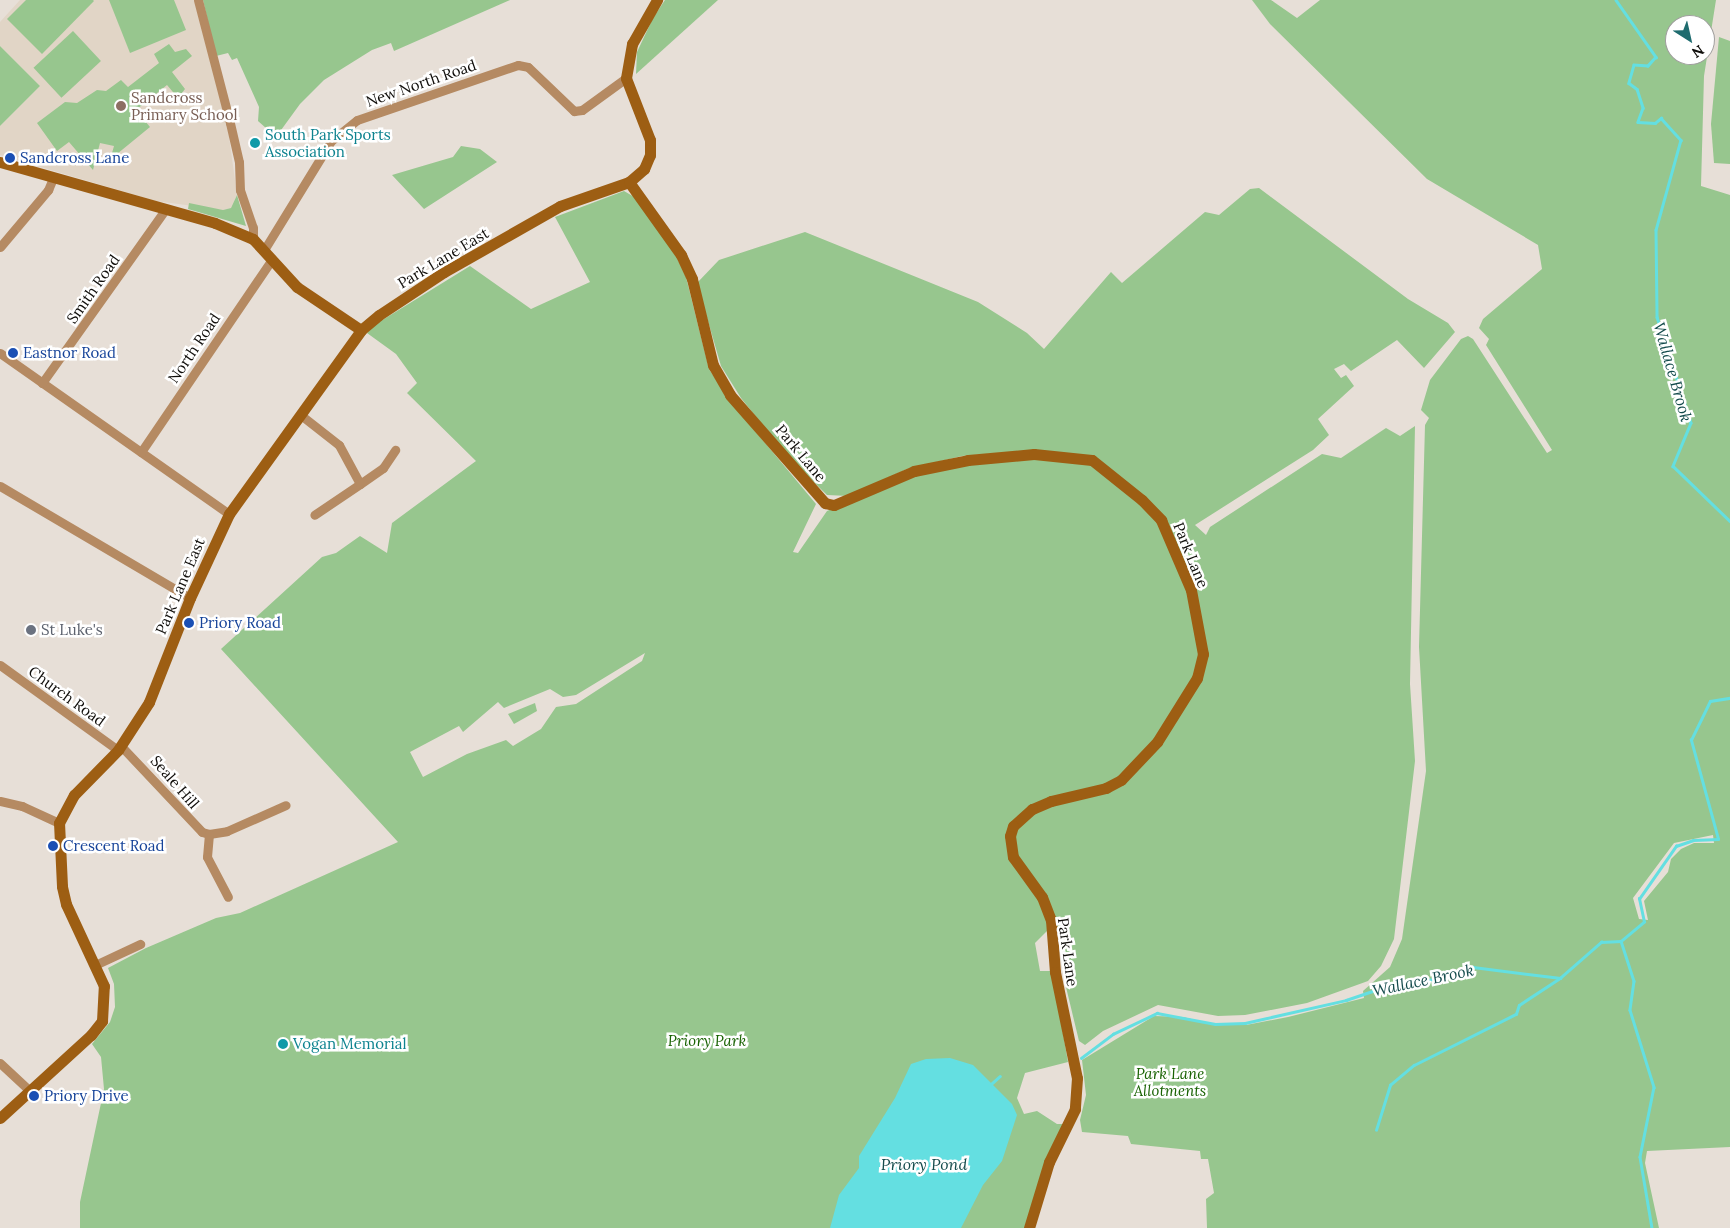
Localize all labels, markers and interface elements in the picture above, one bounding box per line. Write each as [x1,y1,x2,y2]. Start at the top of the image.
north arrow [1665,15,1715,65]
text: N [1688,41,1708,62]
street label: New North Road [363,56,479,110]
place label: Sandcross Primary School [131,88,238,123]
marker: Sandcross Primary School [115,100,127,112]
place label: South Park Sports Association [265,125,391,160]
marker: South Park Sports Association [249,137,261,149]
place label: Sandcross Lane [20,149,129,167]
marker: Sandcross Lane [4,152,16,164]
street label: Park Lane East [394,224,492,292]
street label: Smith Road [63,251,123,327]
street label: North Road [164,310,224,386]
water label: Wallace Brook [1650,320,1696,424]
place label: Eastnor Road [23,344,116,362]
marker: Eastnor Road [7,347,19,359]
street label: Park Lane [772,421,830,485]
street label: Park Lane [1170,520,1212,590]
street label: Park Lane East [152,535,208,637]
place label: Priory Road [199,614,281,632]
marker: Priory Road [183,617,195,629]
place label: St Luke's [41,621,103,639]
marker: St Luke's [25,624,37,636]
street label: Church Road [25,662,109,730]
street label: Seale Hill [147,752,203,812]
place label: Crescent Road [63,837,165,855]
marker: Crescent Road [47,840,59,852]
street label: Park Lane [1054,917,1082,987]
water label: Wallace Brook [1371,960,1475,1000]
park label: Priory Park [668,1032,746,1050]
place label: Vogan Memorial [293,1035,407,1053]
marker: Vogan Memorial [277,1038,289,1050]
park label: Park Lane Allotments [1134,1064,1206,1099]
place label: Priory Drive [44,1087,129,1105]
marker: Priory Drive [28,1090,40,1102]
water label: Priory Pond [881,1154,967,1174]

